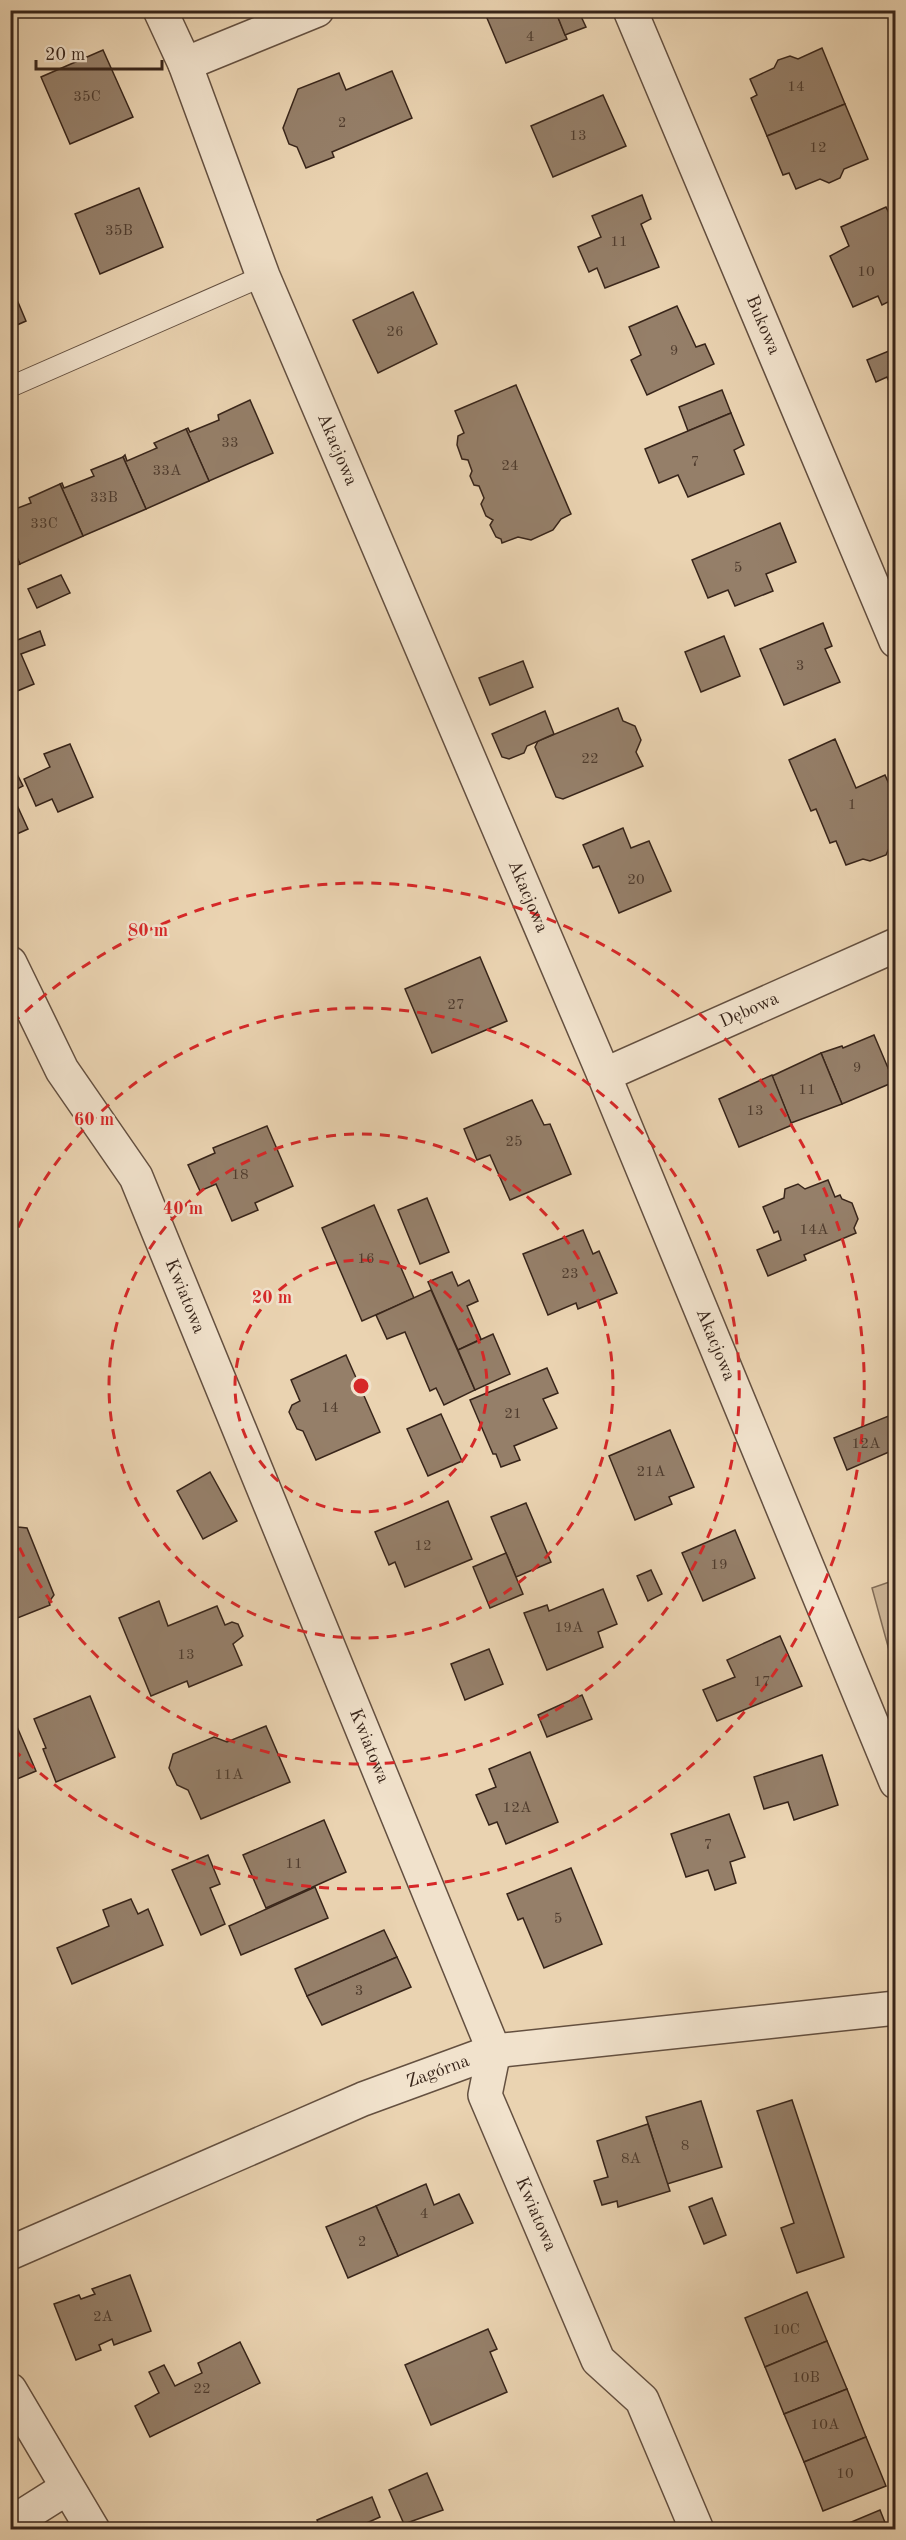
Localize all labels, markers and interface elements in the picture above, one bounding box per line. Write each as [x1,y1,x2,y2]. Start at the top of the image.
house number: 4 [526,30,534,45]
scale bar [36,33,162,71]
text: 20 m [45,46,85,64]
house number: 14 [787,80,805,95]
house number: 35C [73,90,101,105]
house number: 2 [338,116,346,131]
house number: 13 [569,129,587,144]
house number: 12 [809,141,827,156]
house number: 35B [105,224,133,239]
house number: 11 [610,235,628,250]
house number: 10 [857,265,875,280]
street label: Bukowa [742,293,783,357]
house number: 26 [386,325,404,340]
house number: 9 [670,344,678,359]
street label: Akacjowa [314,411,360,488]
house number: 33 [221,436,239,451]
house number: 7 [691,455,699,470]
house number: 24 [501,459,519,474]
house number: 33A [153,464,182,479]
house number: 33B [90,491,118,506]
house number: 33C [30,517,58,532]
house number: 5 [734,561,742,576]
house number: 3 [796,659,804,674]
house number: 22 [581,752,599,767]
house number: 1 [848,798,856,813]
street label: Akacjowa [504,858,551,935]
house number: 20 [627,873,645,888]
text: 80 m [128,922,168,940]
street label: Dębowa [717,989,782,1031]
house number: 27 [447,998,465,1013]
house number: 9 [853,1061,861,1076]
house number: 11 [798,1083,816,1098]
house number: 13 [746,1104,764,1119]
text: 60 m [74,1111,114,1129]
house number: 25 [505,1135,523,1150]
house number: 18 [231,1168,249,1183]
text: 40 m [163,1200,203,1218]
house number: 14A [800,1223,829,1238]
house number: 16 [357,1252,375,1267]
street label: Kwiatowa [162,1257,208,1336]
house number: 23 [561,1267,579,1282]
text: 20 m [252,1289,292,1307]
street label: Akacjowa [692,1306,738,1384]
centre of rings [351,1376,371,1396]
house number: 14 [321,1401,339,1416]
house number: 21 [504,1407,522,1422]
house number: 12A [852,1437,881,1452]
house number: 21A [637,1465,666,1480]
house number: 12 [414,1539,432,1554]
house number: 19 [710,1558,728,1573]
house number: 19A [555,1621,584,1636]
house number: 13 [177,1648,195,1663]
house number: 17 [753,1675,771,1690]
street label: Kwiatowa [346,1706,392,1786]
house number: 11A [215,1768,244,1783]
house number: 12A [503,1801,532,1816]
house number: 7 [704,1838,712,1853]
house number: 11 [285,1857,303,1872]
house number: 5 [554,1912,562,1927]
house number: 3 [355,1984,363,1999]
street label: Zagórna [404,2052,472,2091]
house number: 8 [681,2139,689,2154]
house number: 8A [621,2152,642,2167]
street label: Kwiatowa [512,2174,560,2254]
house number: 4 [420,2207,428,2222]
house number: 2 [358,2235,366,2250]
house number: 2A [93,2310,114,2325]
house number: 10C [772,2323,800,2338]
house number: 10B [792,2371,820,2386]
house number: 22 [193,2382,211,2397]
house number: 10A [811,2418,840,2433]
house number: 10 [836,2467,854,2482]

